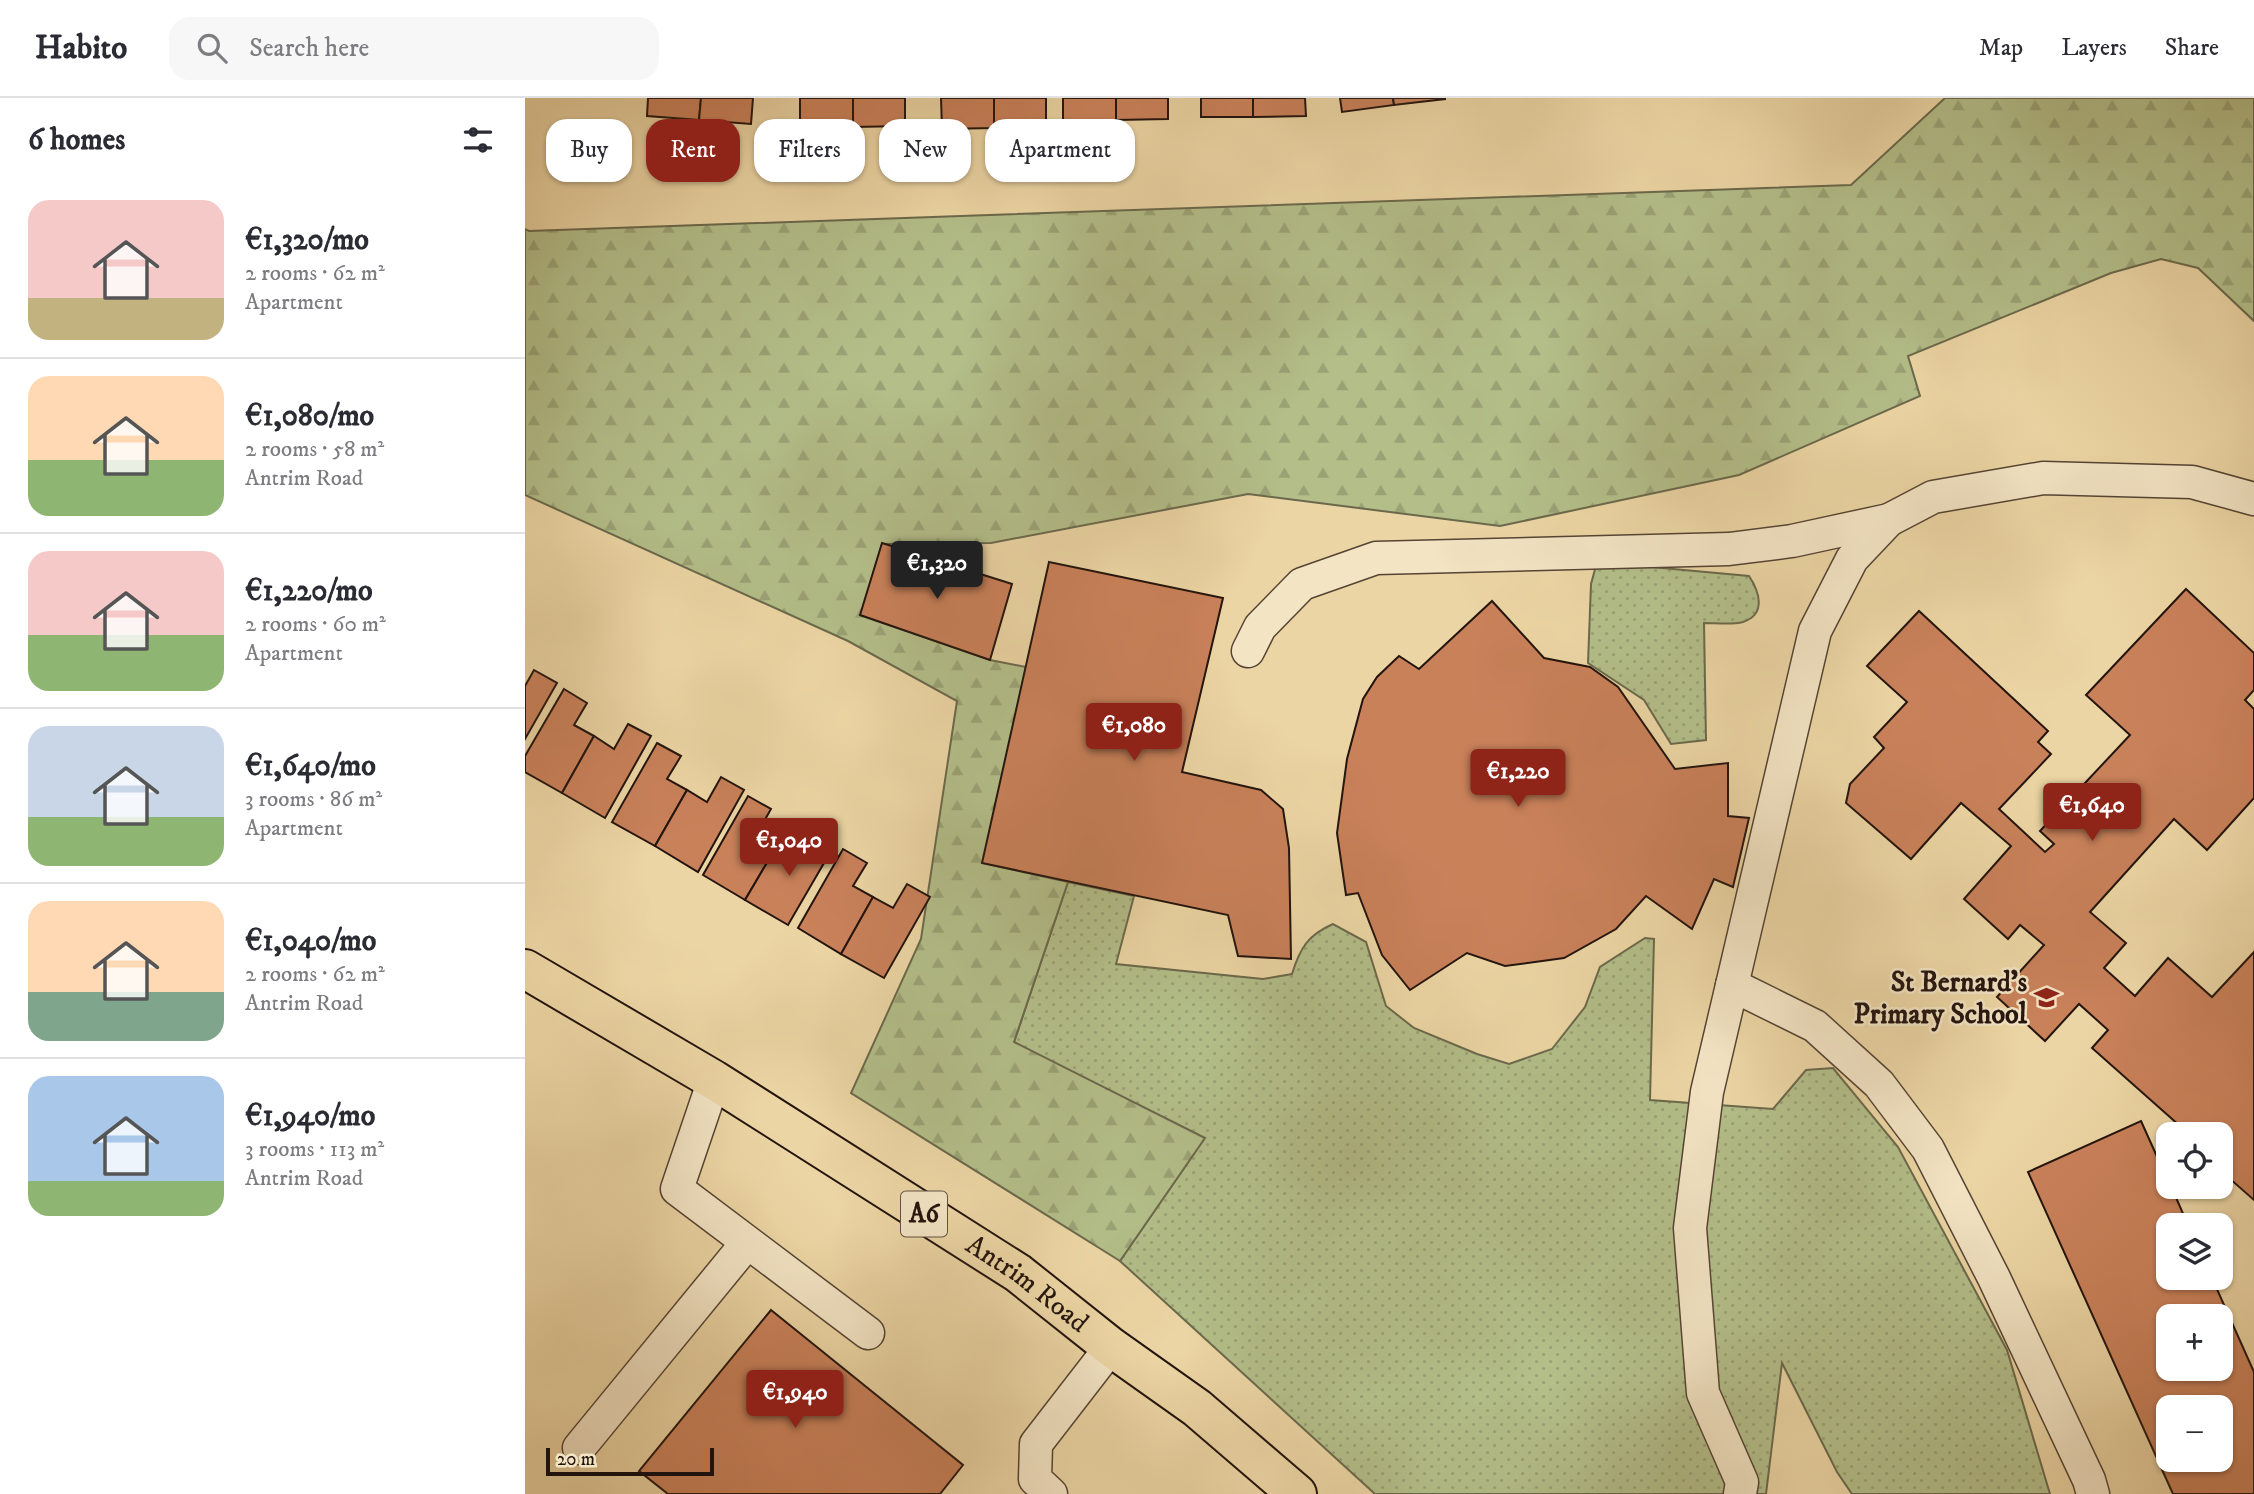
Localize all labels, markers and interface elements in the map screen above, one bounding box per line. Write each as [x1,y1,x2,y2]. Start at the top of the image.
search box [169,17,659,80]
text: Habito [35,28,127,69]
icon: search [193,29,231,67]
text: Search here [249,32,369,65]
text: Map [1979,33,2023,63]
text: Layers [2061,33,2127,63]
text: Share [2165,33,2219,63]
chip: Buy [546,119,632,182]
chip: Rent [646,119,740,182]
chip: Filters [754,119,865,182]
chip: New [879,119,971,182]
chip: Apartment [985,119,1135,182]
icon: filters [459,121,497,159]
text: 6 homes [28,122,125,159]
text: €1,320/mo [245,222,369,259]
icon: home [84,228,168,312]
text: 2 rooms · 62 m² [245,259,385,288]
text: Apartment [245,288,343,317]
text: €1,080/mo [245,398,374,435]
icon: home [84,404,168,488]
text: 2 rooms · 58 m² [245,435,384,464]
text: Antrim Road [245,464,363,493]
pin: €1,320 [880,542,994,601]
text: €1,320 [907,549,967,578]
text: €1,220/mo [245,573,373,610]
icon: home [84,579,168,663]
text: 2 rooms · 60 m² [245,610,386,639]
text: Apartment [245,639,343,668]
pin: €1,080 [1077,704,1191,763]
text: €1,080 [1102,711,1166,740]
text: €1,640/mo [245,748,376,785]
pin: €1,220 [1461,750,1575,809]
icon: home [84,754,168,838]
text: €1,220 [1486,757,1550,786]
pin: €1,640 [2035,784,2149,843]
text: 3 rooms · 86 m² [245,785,382,814]
text: €1,640 [2059,791,2125,820]
text: Apartment [245,814,343,843]
pin: €1,040 [732,818,846,878]
text: €1,040 [756,826,822,855]
text: €1,040/mo [245,923,376,960]
icon: home [84,929,168,1013]
text: 2 rooms · 62 m² [245,960,385,989]
place label: St Bernard's Primary School [1854,965,2028,1032]
school or university icon: St Bernard's Primary School [2033,984,2061,1012]
text: Antrim Road [245,989,363,1018]
text: €1,940/mo [245,1098,375,1135]
icon: home [84,1104,168,1188]
map controls [2156,1122,2233,1472]
button: locate [2156,1122,2233,1199]
text: 3 rooms · 113 m² [245,1135,384,1164]
text: Antrim Road [245,1164,363,1193]
road number: A6 [901,1191,947,1236]
button: layers [2156,1213,2233,1290]
street label: Antrim Road [959,1227,1096,1340]
button: + [2156,1304,2233,1381]
pin: €1,940 [738,1370,852,1430]
text: €1,940 [762,1378,828,1407]
button: − [2156,1395,2233,1472]
scale bar [546,1445,714,1477]
text: 20 m [557,1448,595,1471]

